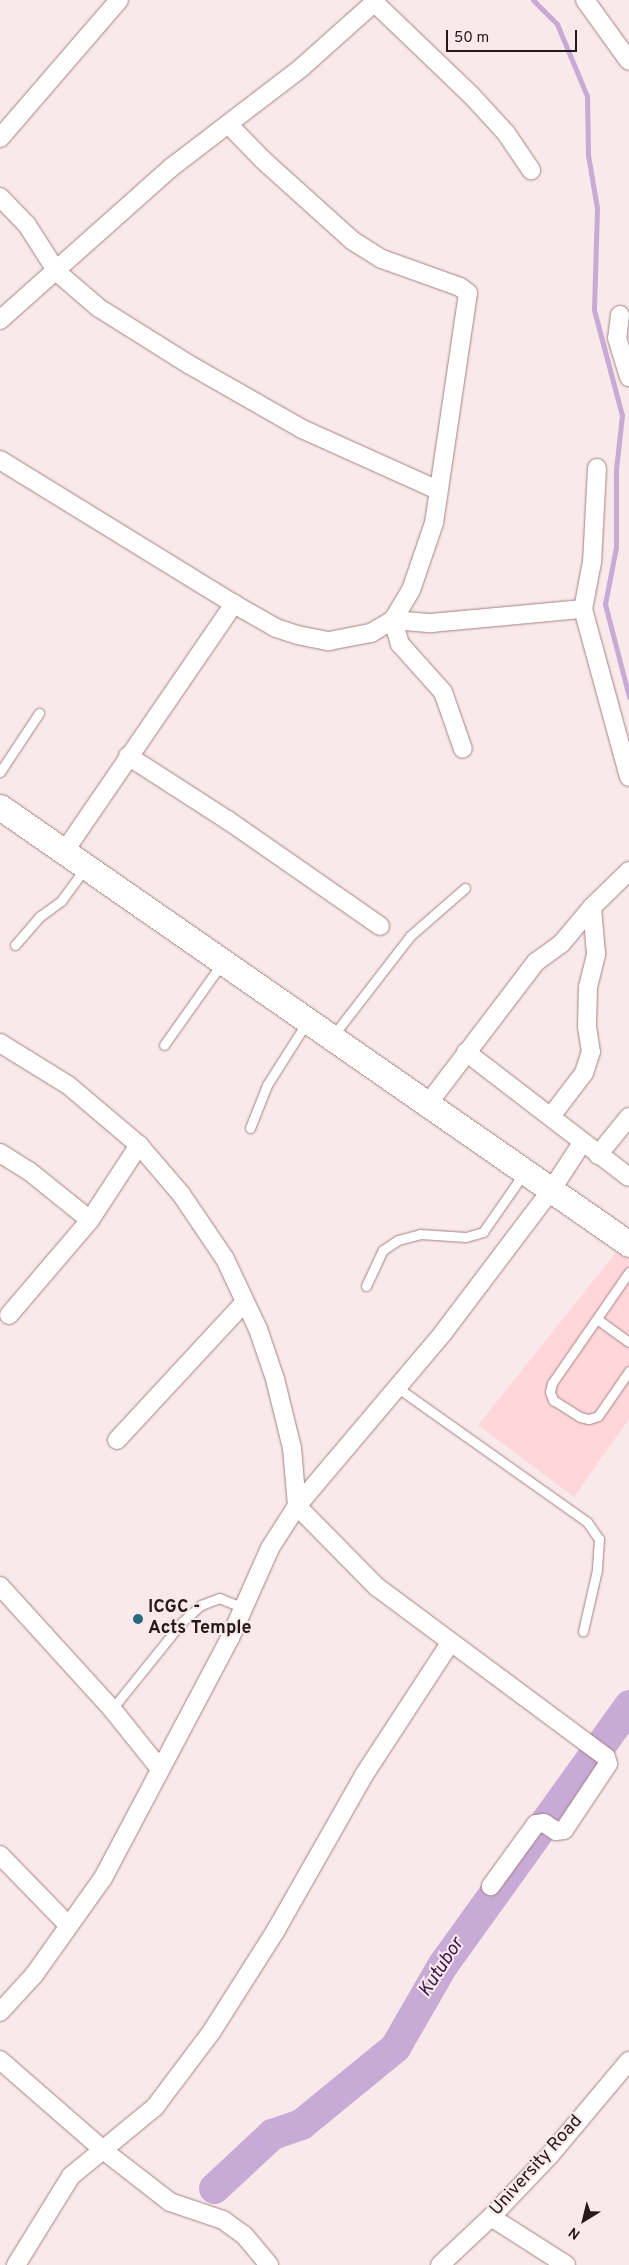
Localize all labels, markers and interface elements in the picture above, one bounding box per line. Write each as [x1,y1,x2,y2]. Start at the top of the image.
scale bar [449,20,580,52]
text: 50 m [454,29,489,48]
place label: ICGC - Acts Temple [148,1598,252,1640]
marker: ICGC - Acts Temple [132,1613,144,1625]
water label: Kutubor [414,1934,470,2002]
street label: University Road [486,2111,588,2221]
north arrow [559,2195,609,2245]
text: N [566,2223,584,2242]

